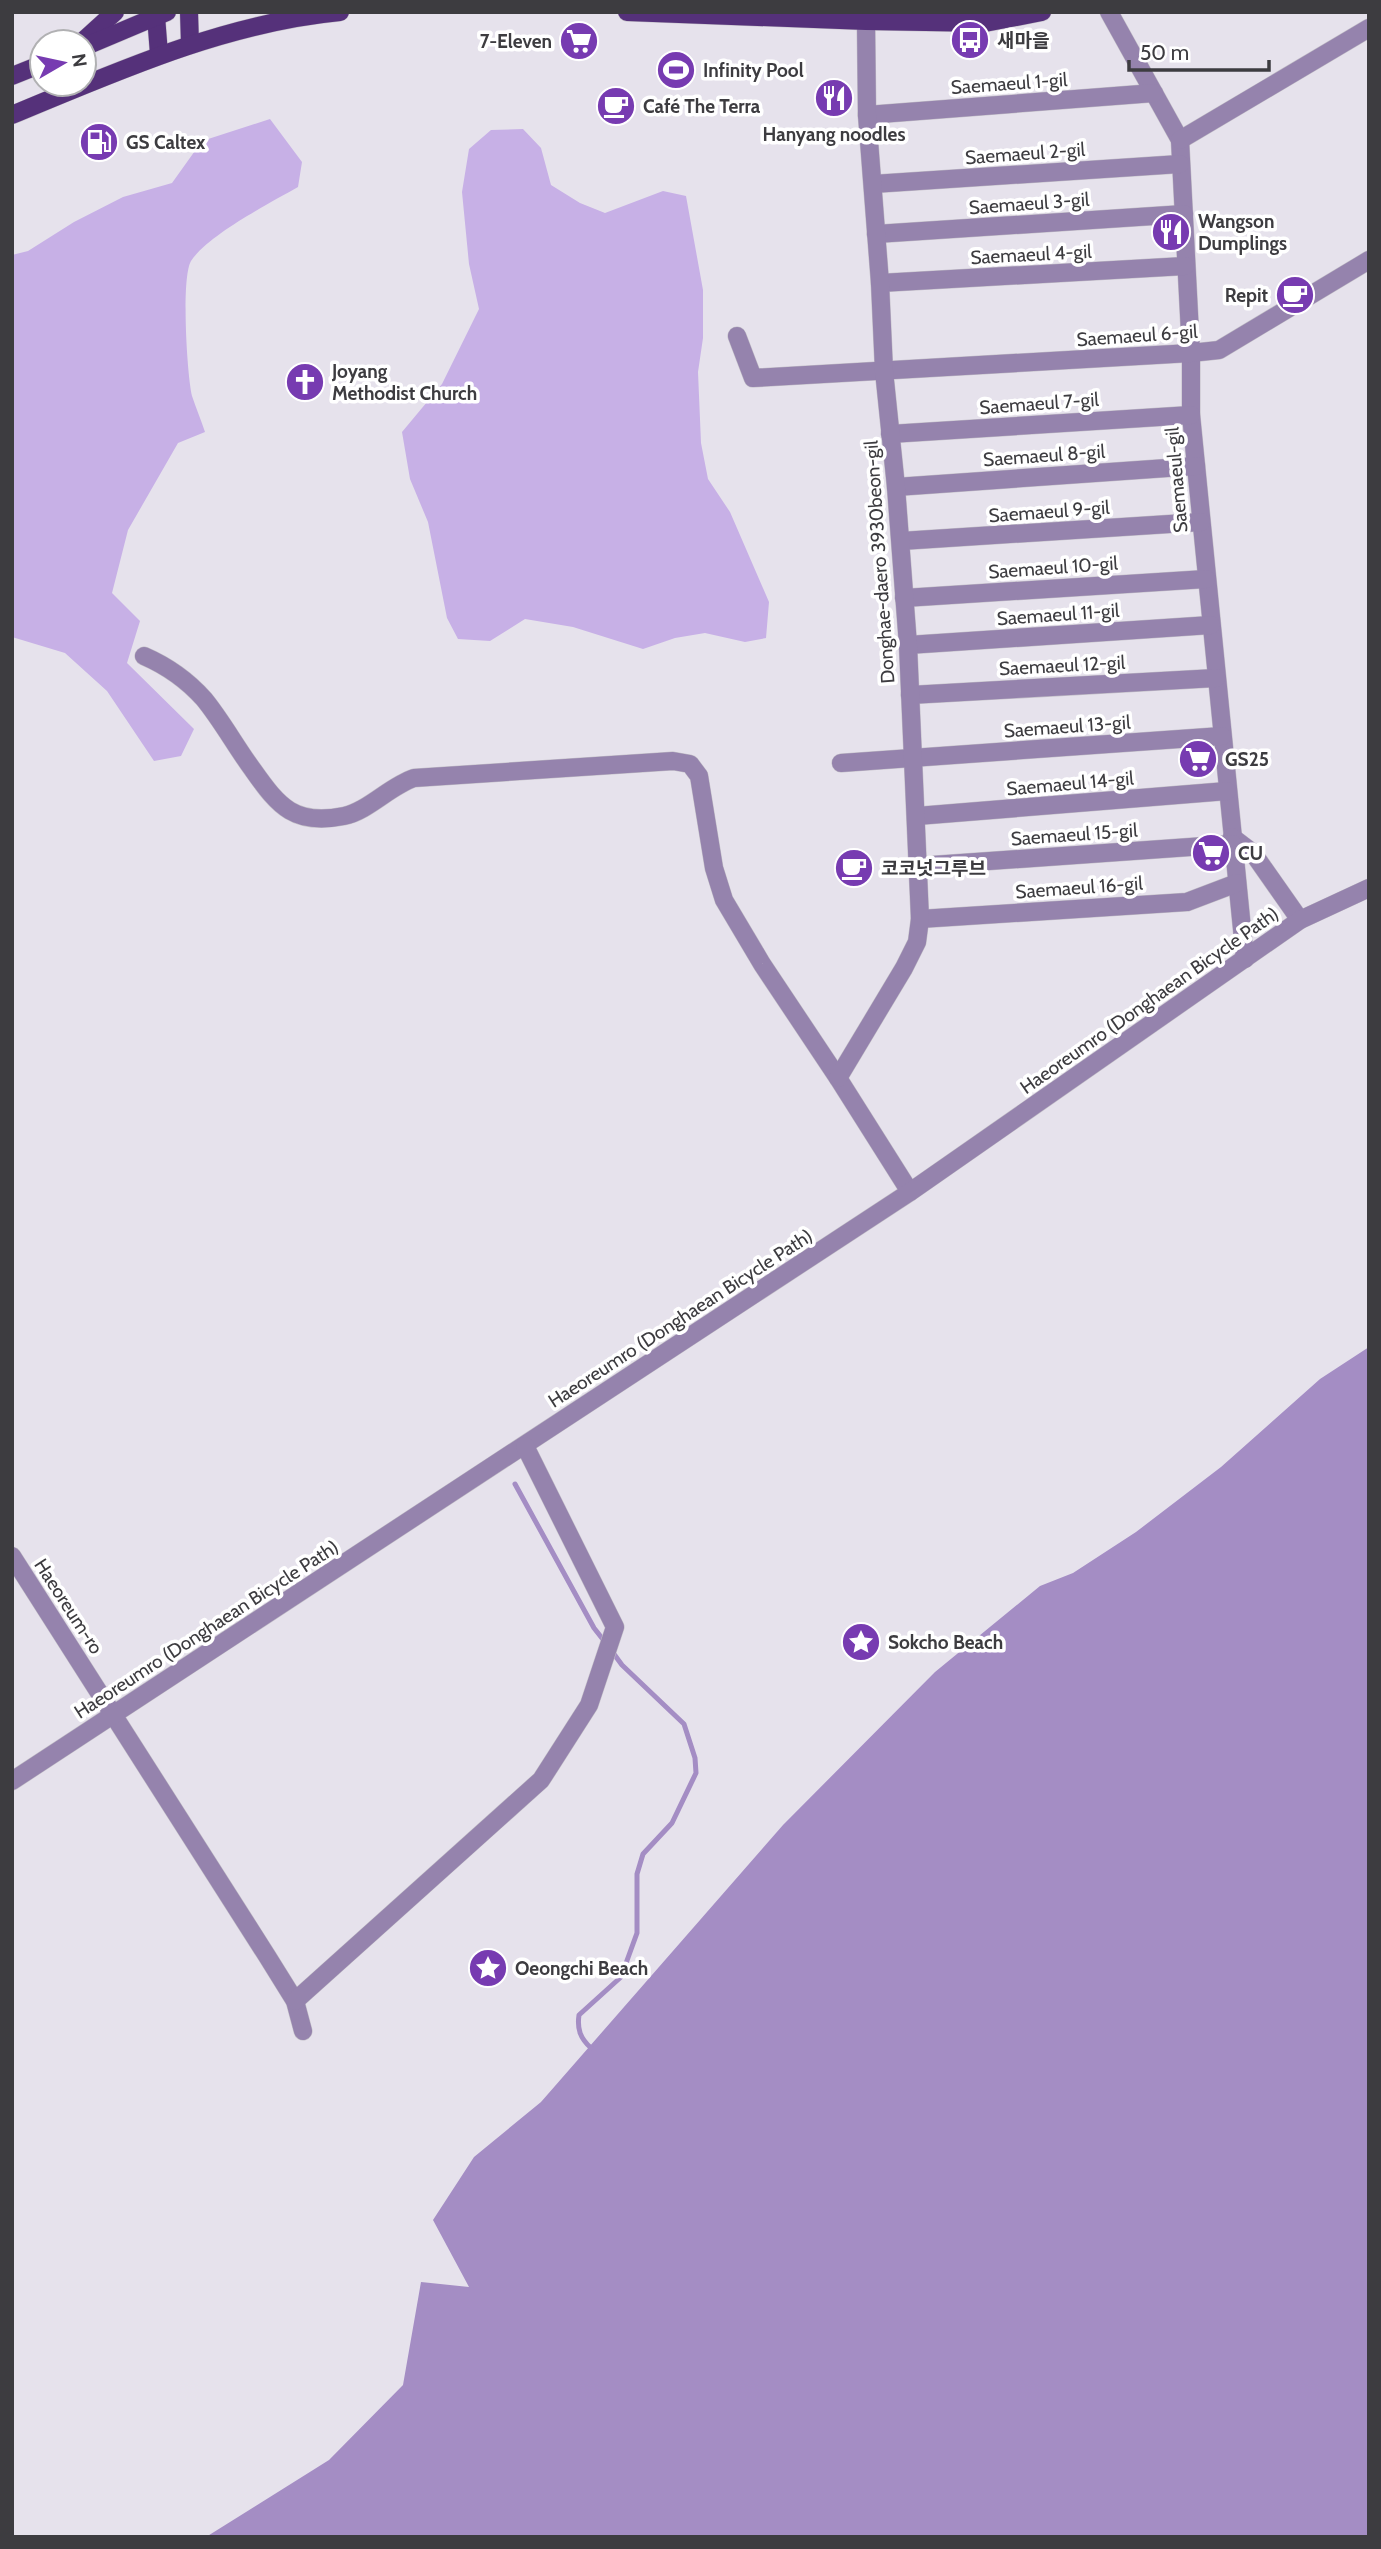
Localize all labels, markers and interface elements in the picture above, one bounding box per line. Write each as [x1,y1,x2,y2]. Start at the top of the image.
bus stop icon: 새마을 [949,19,991,61]
supermarket icon: 7-Eleven [558,20,600,62]
north arrow [28,28,98,98]
scale bar [1129,28,1269,72]
place label: 새마을 [997,29,1049,52]
place label: 7-Eleven [480,30,552,53]
text: 50 m [1140,40,1189,65]
sports icon: Infinity Pool [655,49,697,91]
text: N [67,52,92,69]
place label: Infinity Pool [703,59,804,82]
street label: Saemaeul 1-gil [950,68,1069,99]
restaurant icon: Hanyang noodles [813,77,855,119]
cafe icon: Café The Terra [595,85,637,127]
place label: Café The Terra [643,95,761,118]
fuel station icon: GS Caltex [78,121,120,163]
place label: Hanyang noodles [763,123,905,146]
place label: GS Caltex [126,131,206,154]
street label: Saemaeul 2-gil [964,138,1086,169]
street label: Saemaeul 3-gil [968,188,1091,219]
place label: Wangson Dumplings [1198,210,1287,255]
restaurant icon: Wangson Dumplings [1150,211,1192,253]
street label: Saemaeul 4-gil [970,240,1093,269]
cafe icon: Repit [1274,274,1316,316]
place label: Repit [1225,284,1268,307]
street label: Saemaeul 6-gil [1076,320,1199,351]
place label: Joyang Methodist Church [331,360,477,405]
church icon: Joyang Methodist Church [284,361,326,403]
street label: Saemaeul 7-gil [978,388,1100,419]
street label: Saemaeul-gil [1160,426,1193,534]
street label: Donghae-daero 3930beon-gil [859,439,899,684]
street label: Saemaeul 8-gil [982,440,1106,471]
street label: Saemaeul 9-gil [988,496,1111,527]
street label: Saemaeul 10-gil [987,551,1119,584]
street label: Saemaeul 11-gil [996,599,1121,630]
street label: Saemaeul 12-gil [998,651,1126,680]
street label: Saemaeul 13-gil [1003,711,1132,742]
supermarket icon: GS25 [1177,738,1219,780]
place label: GS25 [1225,748,1269,771]
street label: Saemaeul 14-gil [1005,766,1135,801]
street label: Saemaeul 15-gil [1010,819,1139,850]
supermarket icon: CU [1190,832,1232,874]
place label: CU [1238,842,1263,865]
cafe icon: 코코넛그루브 [833,847,875,889]
place label: 코코넛그루브 [881,857,986,880]
street label: Saemaeul 16-gil [1015,872,1144,903]
street label: Haeoreumro (Donghaean Bicycle Path) [1016,902,1283,1099]
street label: Haeoreumro (Donghaean Bicycle Path) [544,1224,817,1413]
street label: Haeoreumro (Donghaean Bicycle Path) [70,1535,343,1724]
street label: Haeoreum-ro [29,1554,108,1658]
place icon: Sokcho Beach [840,1621,882,1663]
place label: Sokcho Beach [888,1631,1003,1654]
place icon: Oeongchi Beach [467,1947,509,1989]
place label: Oeongchi Beach [515,1957,648,1980]

